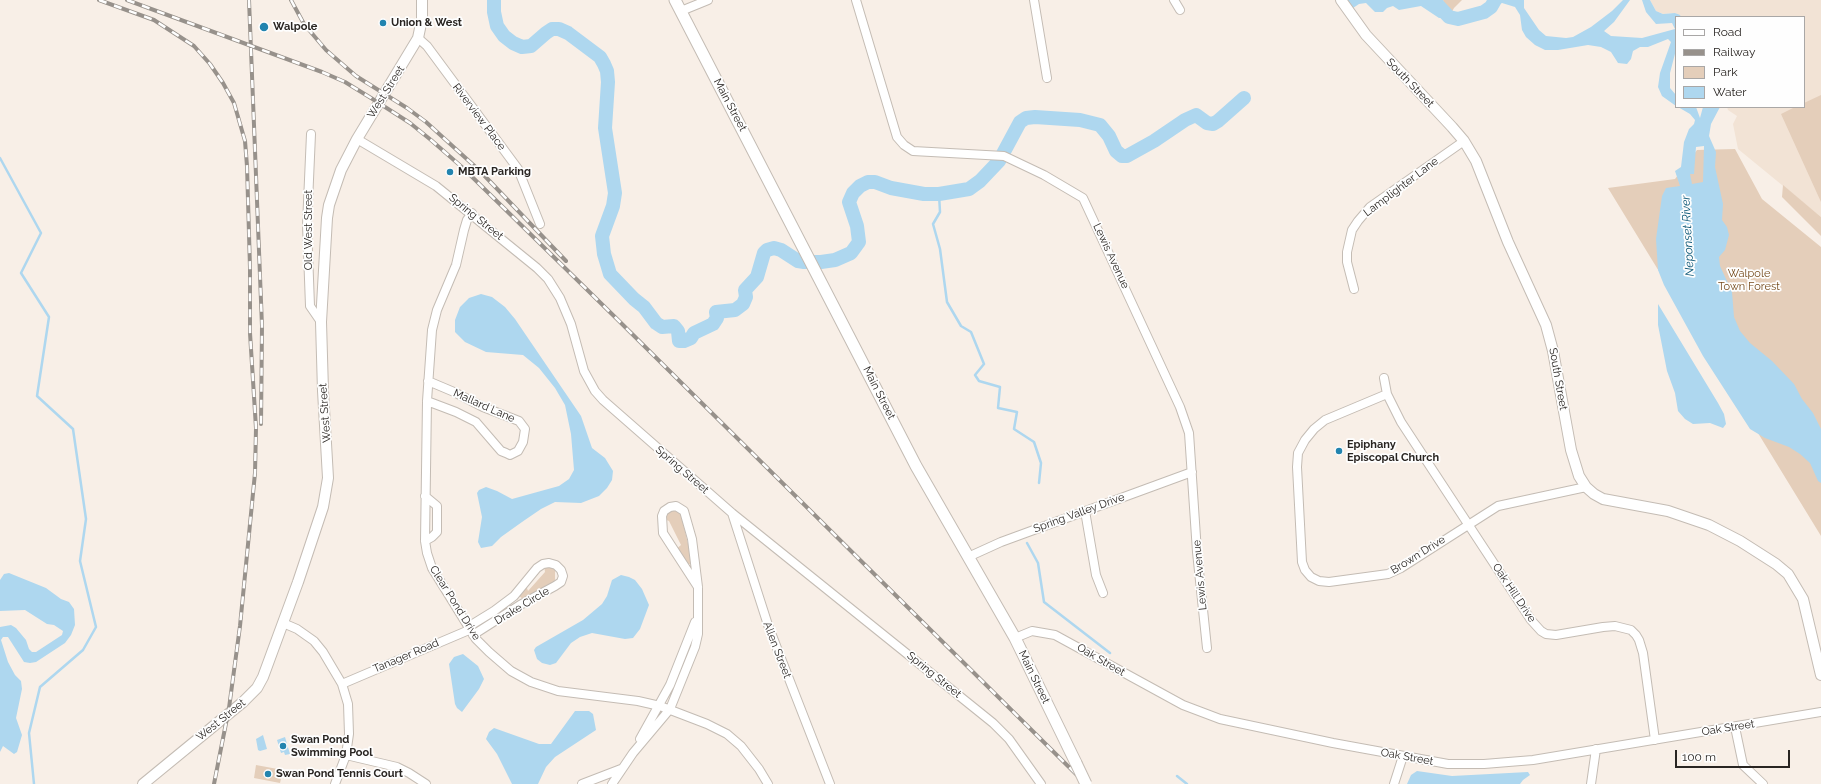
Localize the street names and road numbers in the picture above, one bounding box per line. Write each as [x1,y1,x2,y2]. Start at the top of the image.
street label: South Street [1383,56,1437,110]
street label: West Street [365,63,407,121]
street label: Main Street [711,76,749,134]
street label: Riverview Place [450,81,508,153]
street label: Lamplighter Lane [1361,155,1441,219]
street label: Old West Street [302,190,316,270]
street label: Spring Street [446,191,506,243]
street label: Lewis Avenue [1090,221,1132,291]
street label: South Street [1546,347,1570,411]
street label: Main Street [860,364,898,422]
street label: West Street [316,383,334,443]
street label: Mallard Lane [451,387,517,425]
street label: Spring Street [653,443,711,497]
street label: Spring Valley Drive [1032,490,1126,536]
street label: Brown Drive [1388,533,1448,577]
street label: Lewis Avenue [1190,539,1210,611]
street label: Oak Hill Drive [1489,561,1539,625]
street label: Clear Pond Drive [427,563,483,643]
street label: Drake Circle [492,584,552,628]
street label: Allen Street [760,620,794,680]
street label: Tanager Road [371,636,441,676]
street label: Oak Street [1075,641,1127,679]
street label: Main Street [1015,648,1053,706]
street label: Spring Street [904,649,964,701]
street label: West Street [194,696,248,744]
street label: Oak Street [1701,717,1755,739]
street label: Oak Street [1380,746,1434,768]

